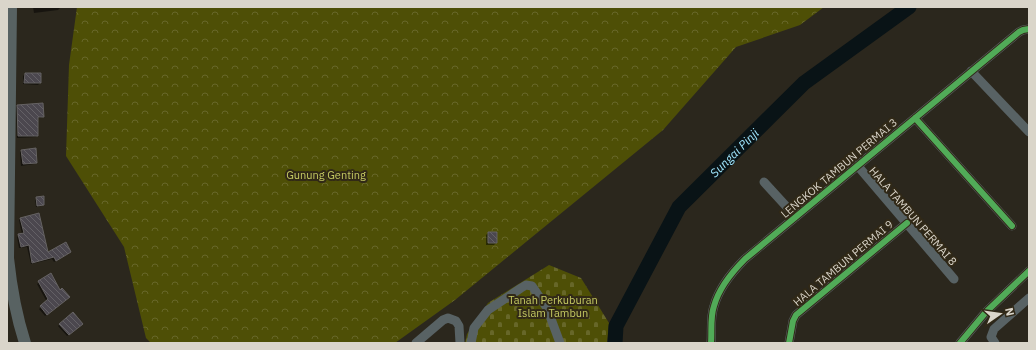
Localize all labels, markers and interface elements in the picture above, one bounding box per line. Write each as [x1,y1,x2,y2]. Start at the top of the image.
street label: LENGKOK TAMBUN PERMAI 3 [778,115,900,221]
water label: Sungai Pinji [706,125,762,180]
street label: HALA TAMBUN PERMAI 8 [866,164,960,268]
park label: Gunung Genting [286,168,366,182]
street label: HALA TAMBUN PERMAI 9 [790,217,896,309]
park label: Tanah Perkuburan Islam Tambun [508,293,598,320]
north arrow [980,294,1020,334]
text: N [1002,306,1017,317]

